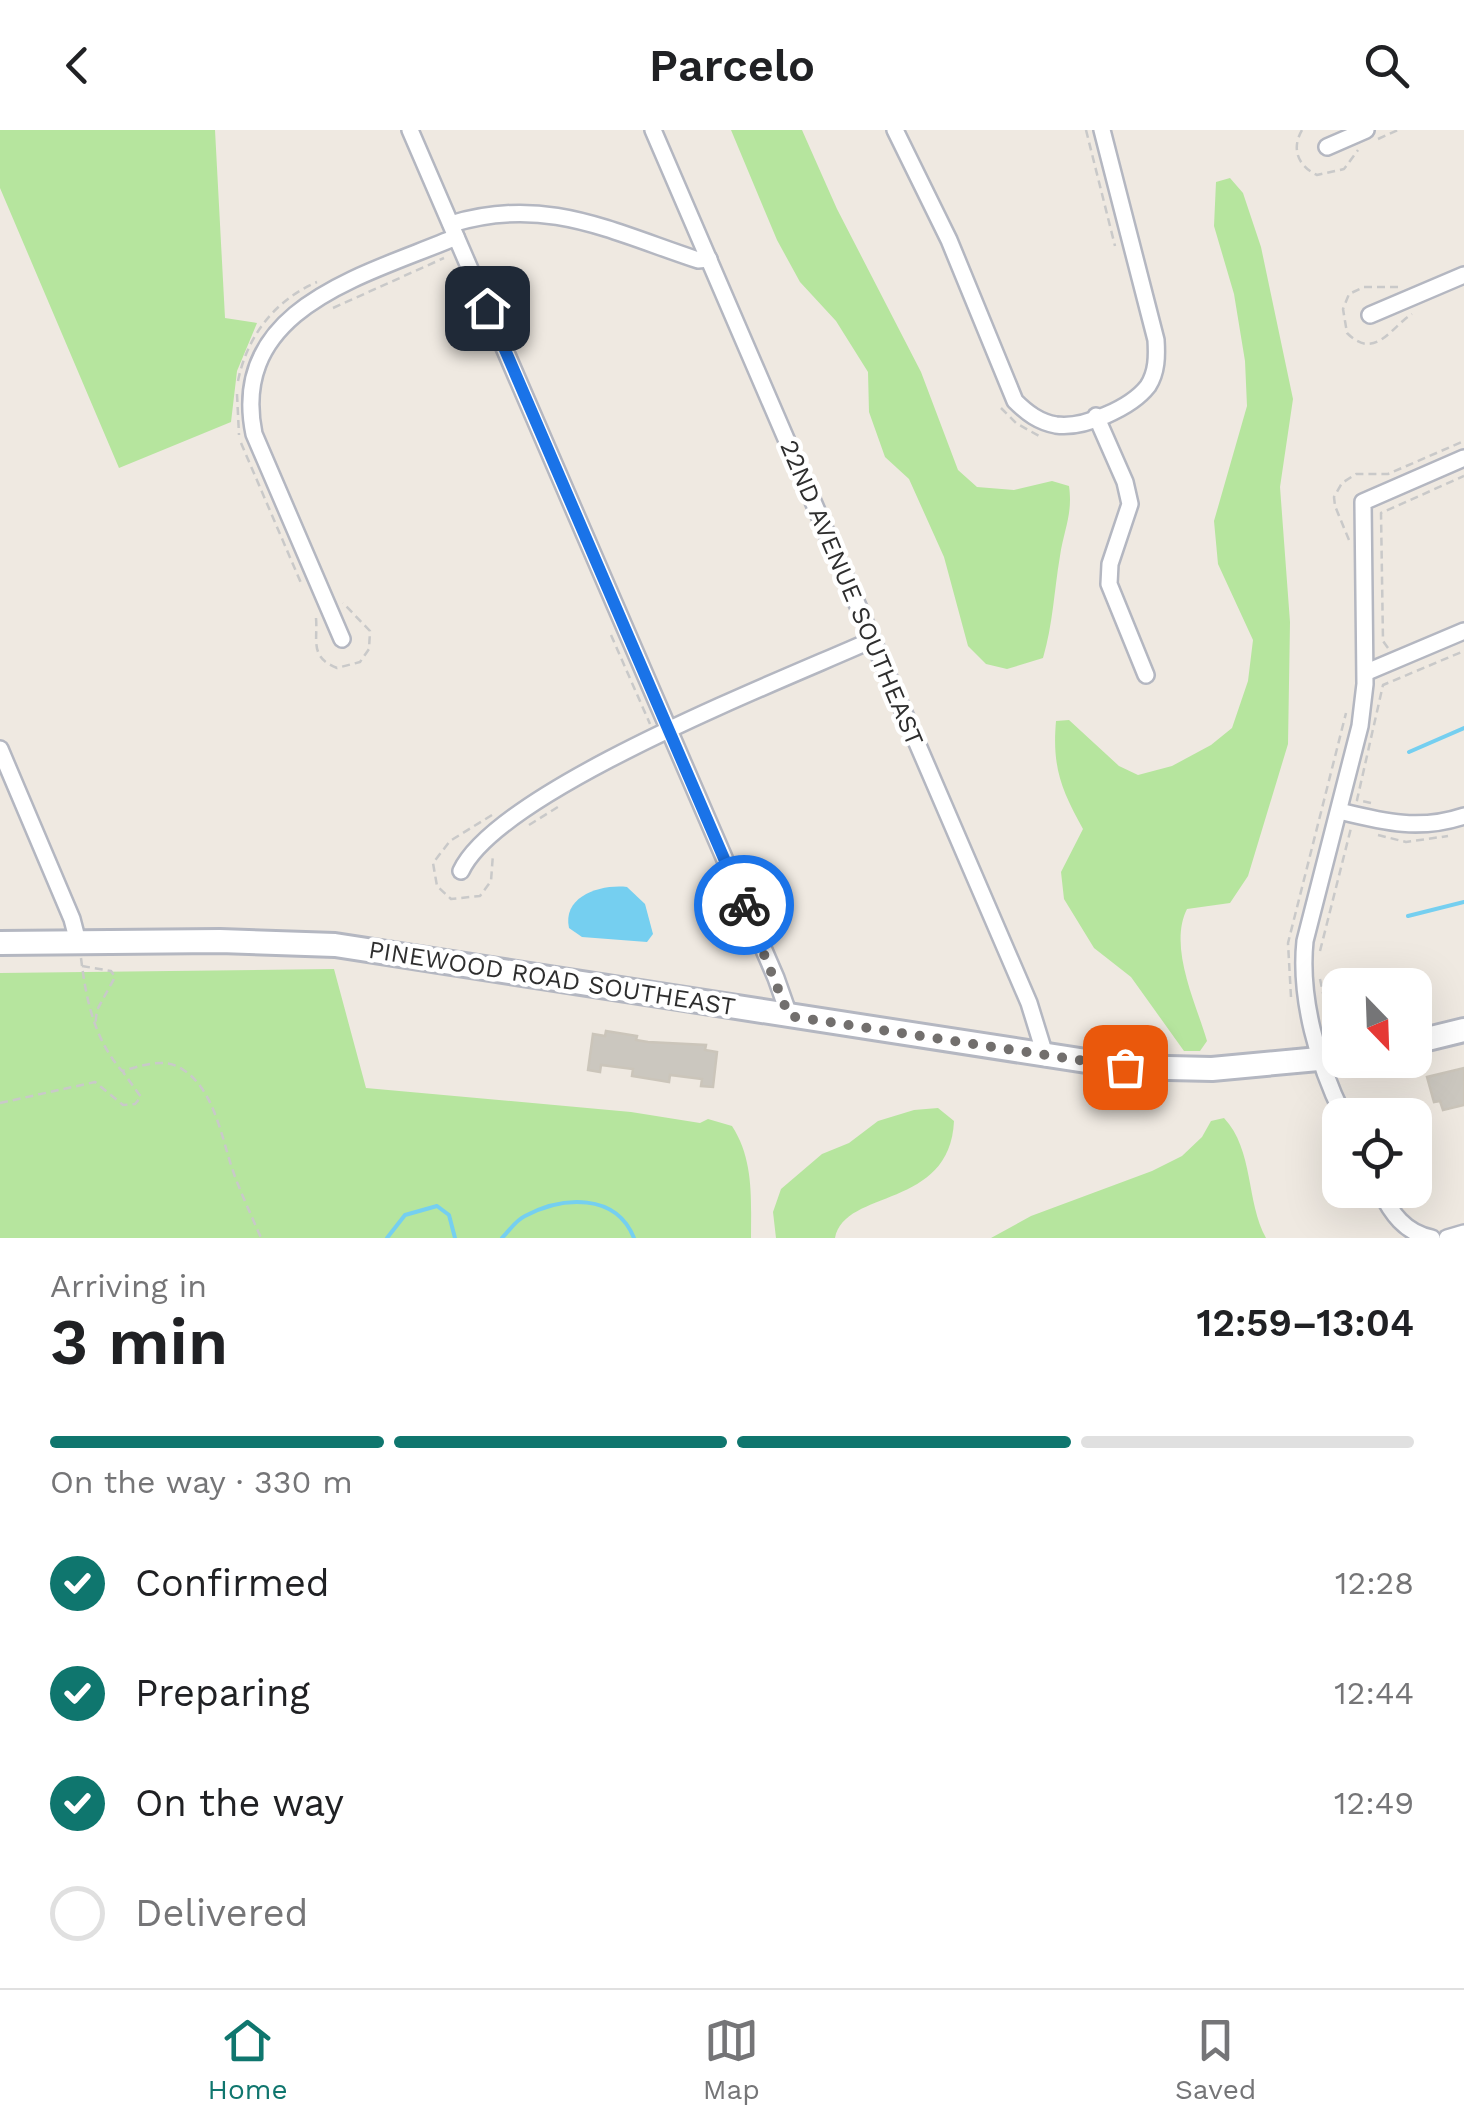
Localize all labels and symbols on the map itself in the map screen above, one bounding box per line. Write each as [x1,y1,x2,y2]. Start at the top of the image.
pin [445,266,530,351]
street label: 22ND AVENUE SOUTHEAST [774,436,930,750]
courier [694,855,794,955]
street label: PINEWOOD ROAD SOUTHEAST [367,935,737,1021]
north arrow [1322,968,1432,1078]
pin [1083,1025,1168,1110]

